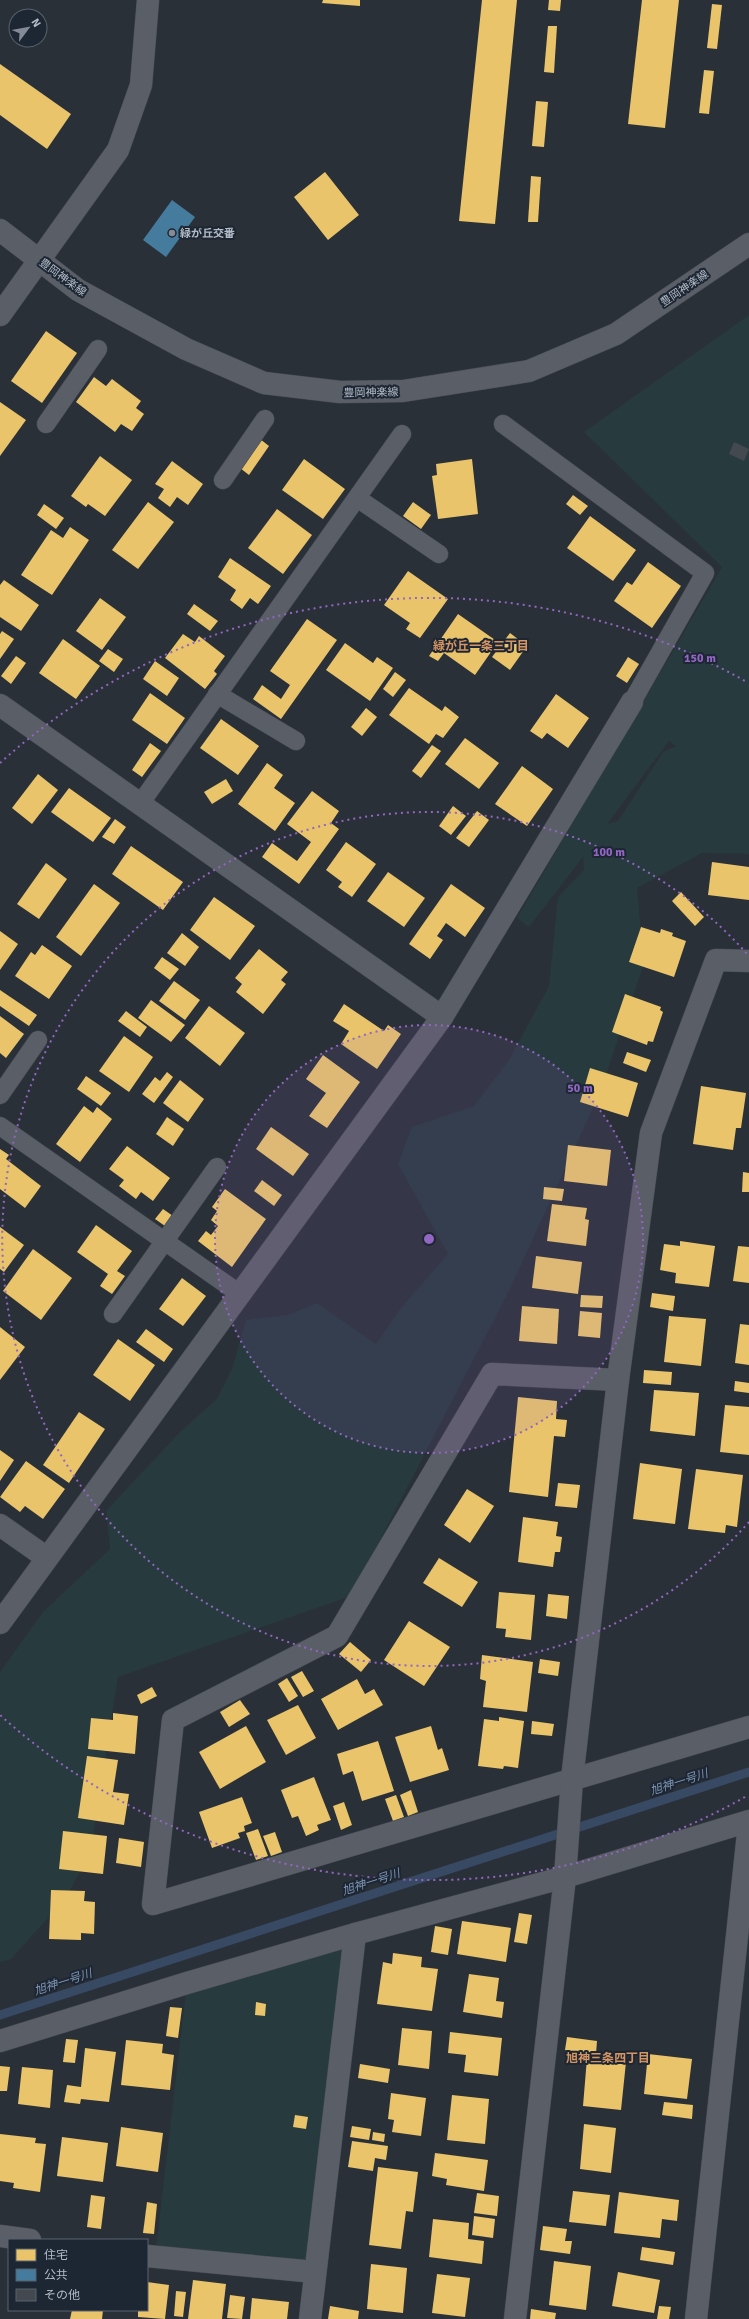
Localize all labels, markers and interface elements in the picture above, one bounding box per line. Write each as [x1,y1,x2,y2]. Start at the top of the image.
north arrow [8,8,48,48]
text: N [29,16,44,30]
place label: 緑が丘交番 [180,227,235,240]
marker: 緑が丘交番 [167,228,177,238]
street label: 豊岡神楽線 [37,256,89,299]
street label: 豊岡神楽線 [658,268,711,309]
street label: 豊岡神楽線 [343,386,399,399]
district label: 緑が丘一条三丁目 [433,639,529,654]
text: 150 m [684,651,716,666]
text: 100 m [593,845,625,860]
text: 50 m [567,1081,593,1096]
centre of rings [422,1232,436,1246]
water label: 旭神一号川 [648,1765,712,1799]
water label: 旭神一号川 [340,1865,404,1899]
water label: 旭神一号川 [32,1965,96,1999]
district label: 旭神三条四丁目 [566,2051,650,2066]
legend [8,2239,148,2311]
text: 住宅 [44,2248,68,2263]
text: 公共 [44,2268,68,2283]
text: その他 [44,2288,80,2303]

